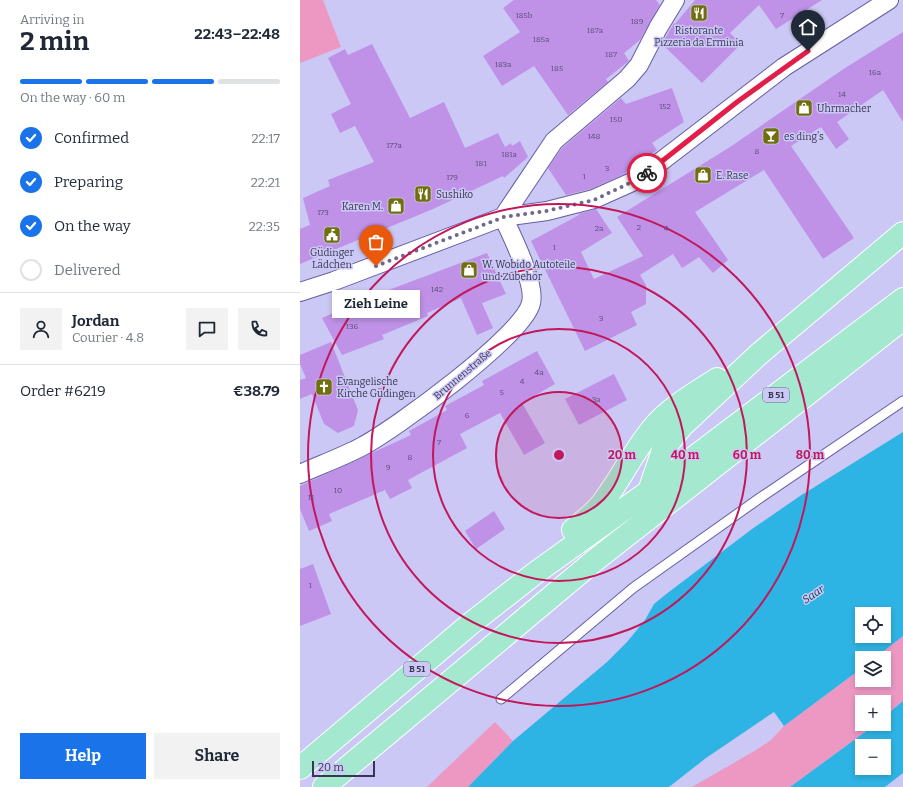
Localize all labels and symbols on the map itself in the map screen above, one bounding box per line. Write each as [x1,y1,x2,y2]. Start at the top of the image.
restaurant icon: Ristorante Pizzeria da Erminia [689,3,709,23]
pin [791,10,825,51]
house number: 185b [516,11,533,20]
house number: 7 [780,11,784,20]
house number: 189 [631,17,644,26]
place label: Ristorante Pizzeria da Erminia [654,25,744,49]
house number: 187a [587,26,604,35]
house number: 185a [533,35,550,44]
house number: 187 [605,50,617,59]
house number: 183a [495,60,512,69]
house number: 185 [551,64,563,73]
house number: 16a [869,68,882,77]
house number: 14 [838,90,846,99]
shop icon: Uhrmacher [794,98,814,118]
house number: 152 [659,102,671,111]
place label: Uhrmacher [817,103,872,115]
house number: 150 [610,115,622,124]
bar icon: es ding's [761,126,781,146]
place label: es ding's [784,131,824,143]
house number: 148 [588,132,601,141]
house number: 177a [386,141,402,150]
house number: 8 [755,147,760,156]
house number: 181a [501,150,517,159]
courier [627,153,667,193]
house number: 181 [475,159,487,168]
house number: 3 [605,164,610,173]
shop icon: E. Rase [693,165,713,185]
place label: E. Rase [716,170,748,182]
house number: 1 [582,172,586,181]
house number: 179 [446,173,458,182]
restaurant icon: Sushiko [413,184,433,204]
place label: Sushiko [436,189,473,201]
shop icon: Karen M. [386,196,406,216]
place label: Karen M. [342,201,383,213]
house number: 173 [317,208,329,217]
house number: 2 [637,223,641,232]
house number: 2a [595,224,604,233]
house number: 4 [664,224,669,233]
public building icon: Güdinger Lädchen [322,225,342,245]
pin [359,225,393,266]
house number: 1 [552,243,556,252]
place label: Güdinger Lädchen [310,247,355,271]
place label: W. Wobido Autoteile und Zubehör [482,259,576,283]
shop icon: W. Wobido Autoteile und Zubehör [459,260,479,280]
house number: 142 [431,285,443,294]
callout: Zieh Leine [332,290,420,318]
house number: 3 [599,314,604,323]
house number: 136 [346,322,359,331]
street label: Brunnenstraße [432,347,494,402]
house number: 4a [534,368,544,377]
place label: Evangelische Kirche Güdingen [337,376,416,400]
church icon: Evangelische Kirche Güdingen [314,377,334,397]
house number: 4 [520,377,525,386]
house number: 5 [500,388,504,397]
road number: B 51 [763,388,789,402]
house number: 3a [592,395,601,404]
house number: 6 [465,411,470,420]
house number: 7 [437,438,441,447]
centre of rings [552,448,566,462]
text: 20 m [608,448,637,462]
text: 40 m [671,448,700,462]
text: 60 m [733,448,762,462]
text: 80 m [796,448,825,462]
house number: 8 [408,453,413,462]
house number: 9 [386,463,391,472]
house number: 10 [334,486,342,495]
house number: 11 [308,493,315,502]
house number: 1 [308,581,312,590]
water label: Saar [800,582,827,606]
road number: B 51 [404,662,430,676]
scale bar [312,759,375,778]

